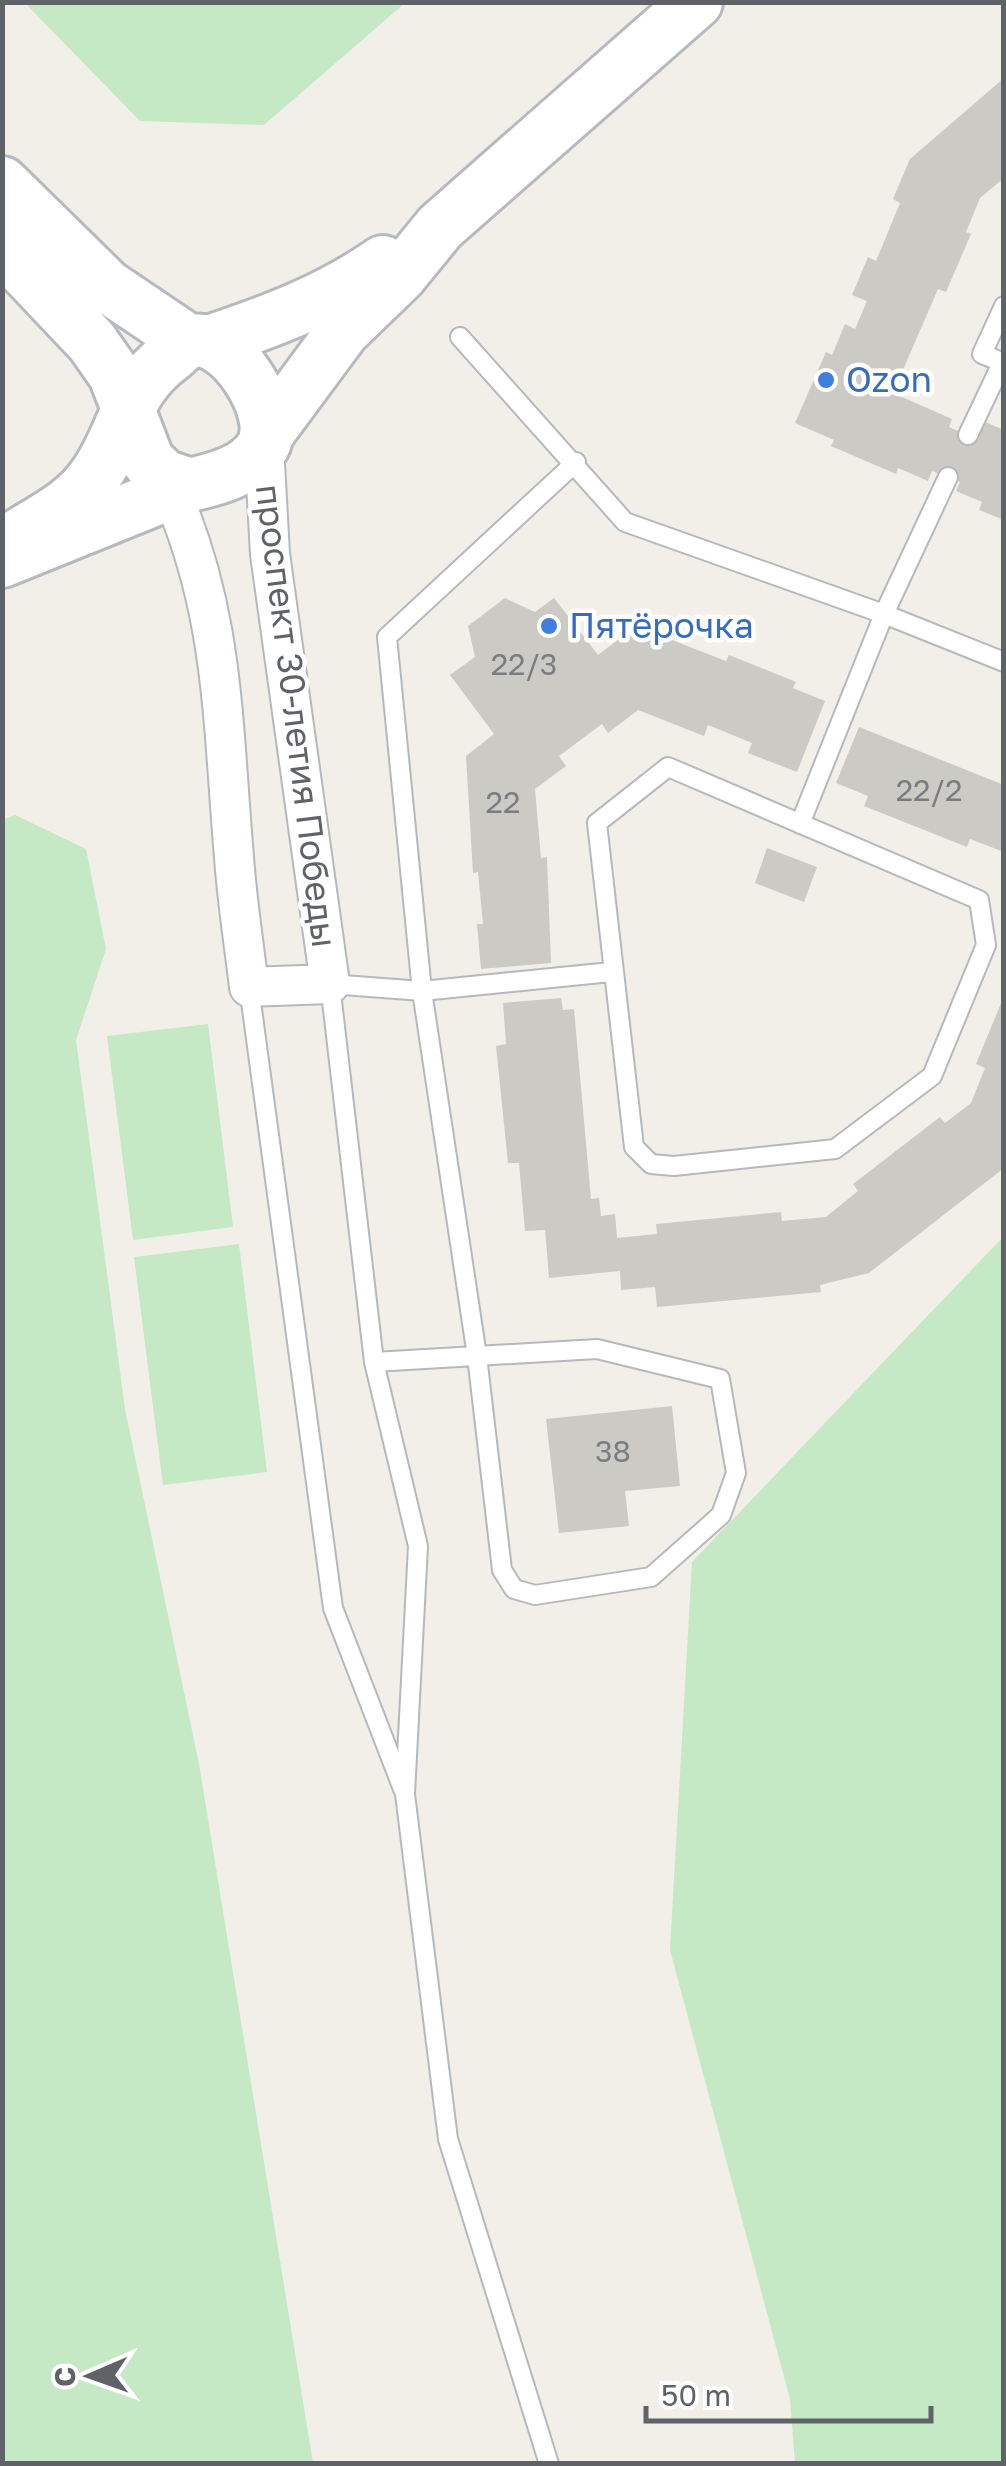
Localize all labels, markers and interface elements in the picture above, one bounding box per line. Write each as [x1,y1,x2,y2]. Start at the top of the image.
place label: Ozon [846,358,932,400]
marker: Ozon [815,369,837,391]
street label: проспект 30-летия Победы [248,482,346,950]
place label: Пятёрочка [569,604,754,646]
marker: Пятёрочка [538,615,560,637]
house number: 22/3 [491,646,557,682]
house number: 22/2 [896,772,962,808]
house number: 22 [486,784,520,820]
house number: 38 [595,1433,631,1469]
north arrow [40,2326,140,2426]
scale bar [646,2361,931,2423]
text: С [48,2366,81,2387]
text: 50 m [661,2377,731,2413]

